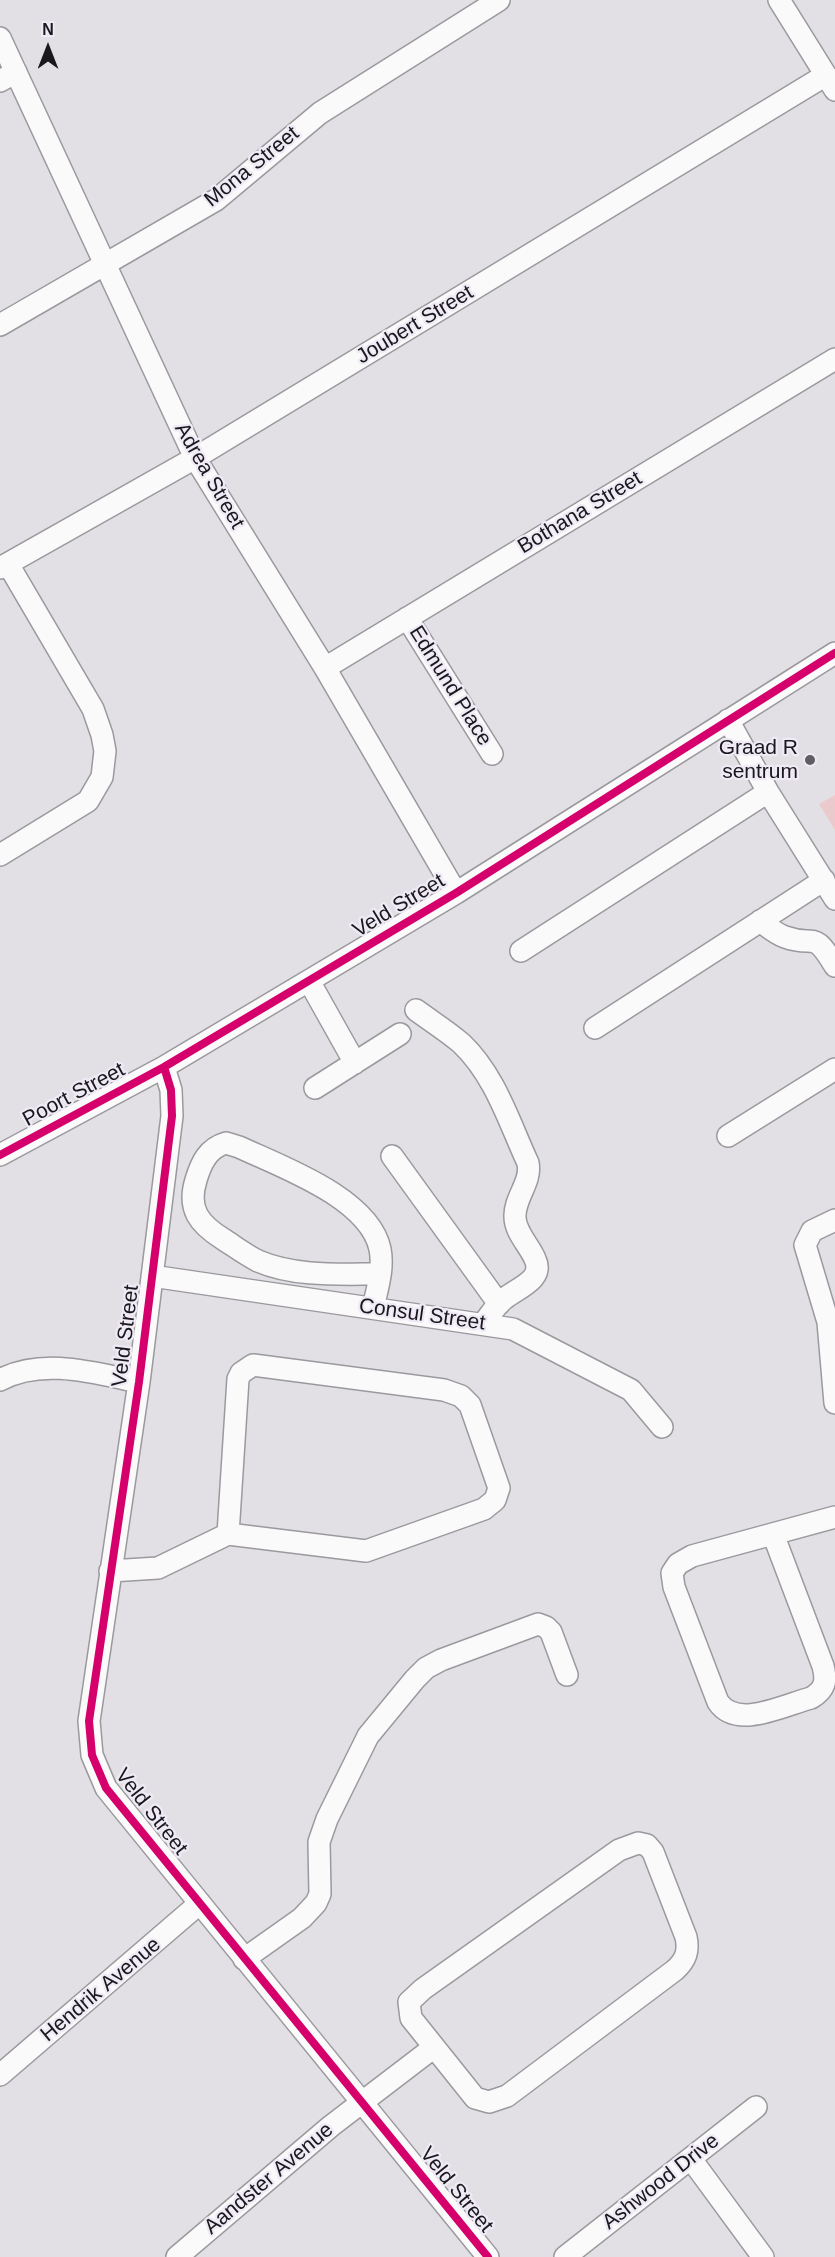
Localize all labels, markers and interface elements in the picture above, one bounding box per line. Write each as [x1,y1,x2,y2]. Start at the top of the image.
north arrow [18,18,78,78]
text: N [42,21,54,38]
street label: Mona Street [200,121,304,213]
street label: Joubert Street [352,280,478,370]
street label: Adrea Street [169,419,249,533]
street label: Bothana Street [513,466,647,560]
street label: Edmund Place [403,621,497,751]
place label: Graad R sentrum [719,735,798,785]
marker: Graad R sentrum [803,753,817,767]
street label: Veld Street [348,869,450,943]
street label: Poort Street [19,1058,129,1132]
street label: Veld Street [107,1283,145,1389]
street label: Consul Street [357,1294,487,1336]
street label: Veld Street [109,1764,193,1860]
street label: Hendrik Avenue [36,1932,166,2048]
street label: Aandster Avenue [199,2118,339,2240]
street label: Ashwood Drive [598,2129,724,2235]
street label: Veld Street [414,2142,498,2238]

